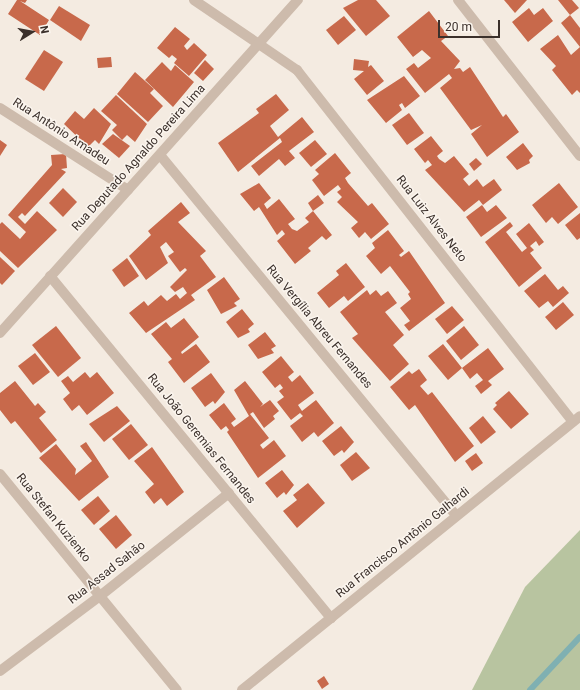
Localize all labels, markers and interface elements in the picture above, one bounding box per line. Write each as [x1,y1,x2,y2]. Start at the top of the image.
north arrow [12,12,52,52]
scale bar [440,12,502,38]
text: 20 m [445,20,472,34]
text: N [37,25,51,35]
street label: Rua Deputado Agnaldo Pereira Lima [69,82,209,234]
street label: Rua Antônio Amadeu [10,95,112,169]
street label: Rua Luiz Alves Neto [393,173,469,265]
street label: Rua Vergília Abreu Fernandes [263,262,375,392]
street label: Rua João Geremias Fernandes [144,371,258,507]
street label: Rua Stefan Kuzienko [13,471,93,565]
street label: Rua Francisco Antônio Galhardi [333,485,473,601]
street label: Rua Assad Sahão [66,539,148,607]

